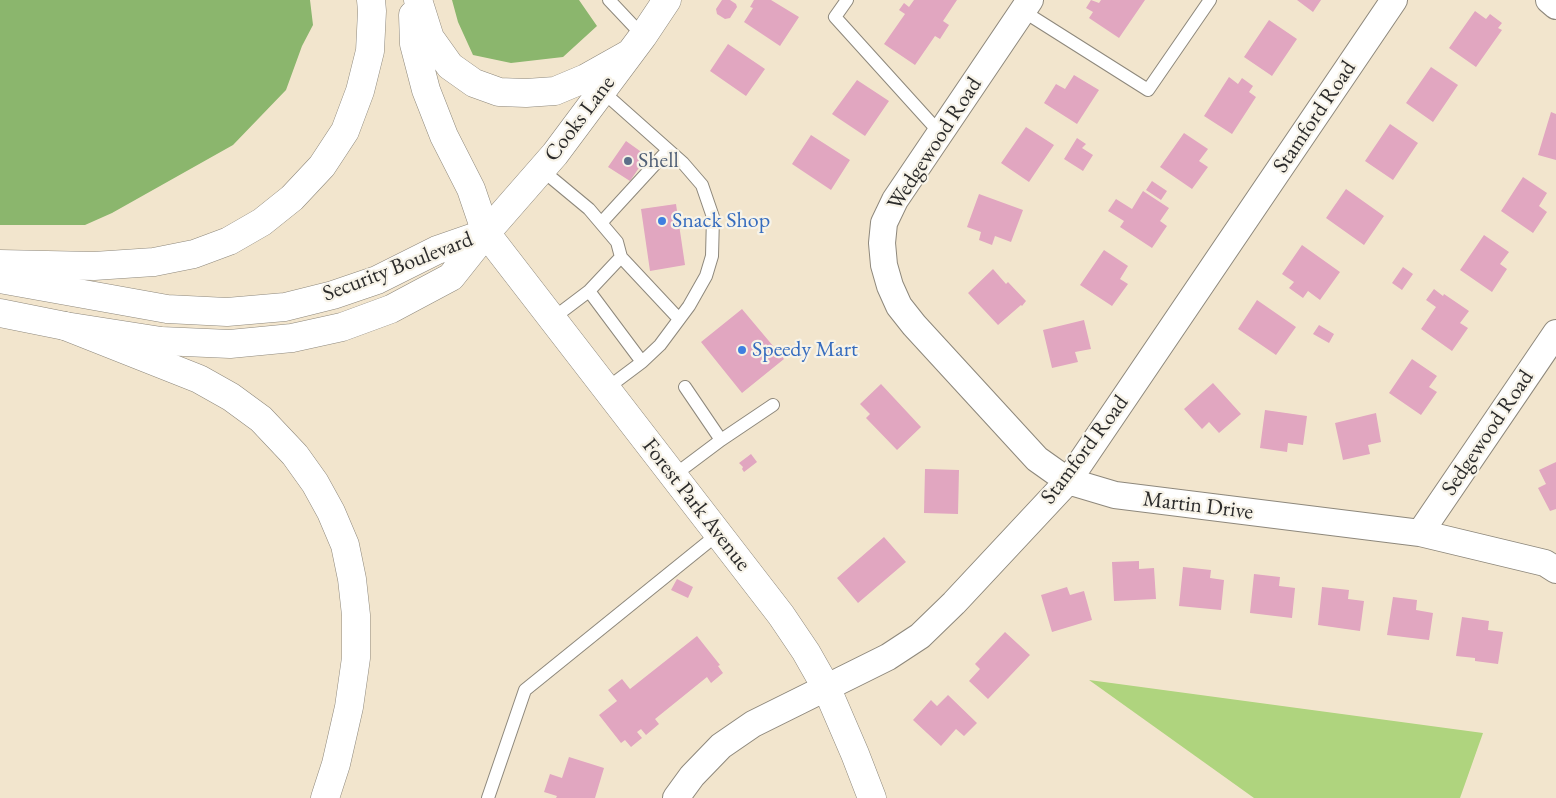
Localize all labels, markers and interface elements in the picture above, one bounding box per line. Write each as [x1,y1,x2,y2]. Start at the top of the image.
street label: Stamford Road [1268,56,1362,178]
street label: Cooks Lane [539,71,621,167]
street label: Wedgewood Road [882,72,988,216]
place label: Shell [638,148,679,174]
marker: Shell [622,155,634,167]
place label: Snack Shop [672,208,770,234]
marker: Snack Shop [656,215,668,227]
street label: Security Boulevard [319,226,477,308]
place label: Speedy Mart [752,337,858,363]
marker: Speedy Mart [736,344,748,356]
street label: Sedgewood Road [1436,365,1540,501]
street label: Stamford Road [1036,390,1134,510]
street label: Forest Park Avenue [636,433,756,577]
street label: Martin Drive [1141,486,1255,526]

